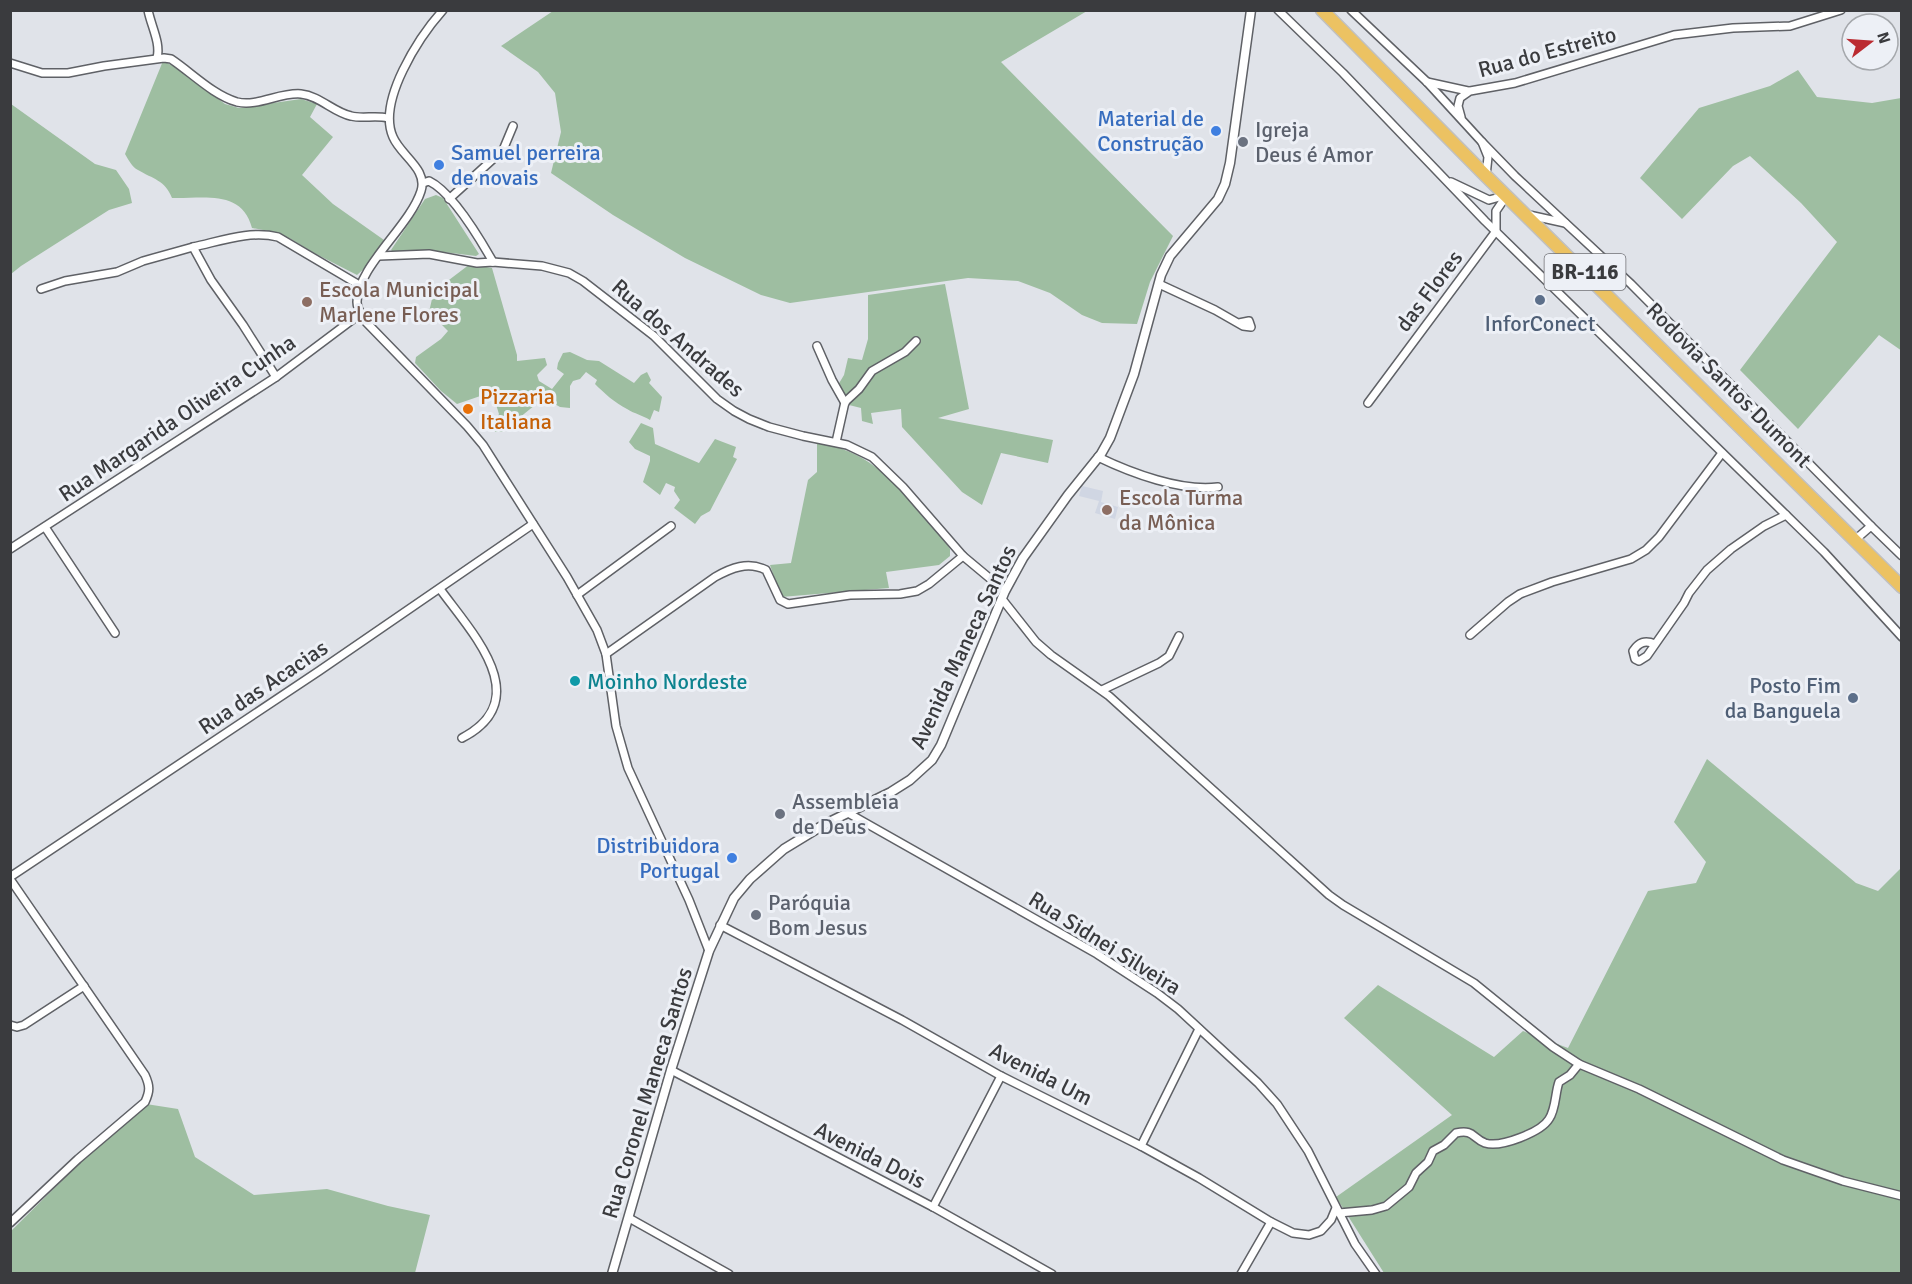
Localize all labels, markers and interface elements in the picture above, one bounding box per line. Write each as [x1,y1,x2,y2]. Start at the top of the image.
north arrow [1840,12,1900,72]
street label: Rua do Estreito [1475,21,1619,83]
text: N [1872,30,1895,46]
place label: Material de Construção [1097,105,1204,157]
place label: Igreja Deus é Amor [1255,116,1373,168]
marker: Material de Construção [1209,124,1223,138]
marker: Igreja Deus é Amor [1236,135,1250,149]
place label: Samuel perreira de novais [451,139,601,191]
marker: Samuel perreira de novais [432,158,446,172]
street label: das Flores [1390,245,1468,337]
road number: BR-116 [1544,254,1626,290]
street label: Rua dos Andrades [606,273,750,403]
place label: Escola Municipal Marlene Flores [319,276,479,328]
marker: InforConect [1533,293,1547,307]
marker: Escola Municipal Marlene Flores [300,295,314,309]
street label: Rodovia Santos Dumont [1641,297,1817,473]
place label: InforConect [1485,310,1596,337]
street label: Rua Margarida Oliveira Cunha [53,329,301,507]
place label: Pizzaria Italiana [480,383,555,435]
marker: Pizzaria Italiana [461,402,475,416]
place label: Escola Turma da Mônica [1119,484,1243,536]
marker: Escola Turma da Mônica [1100,503,1114,517]
street label: Avenida Maneca Santos [904,541,1022,753]
street label: Rua das Acacias [193,634,333,740]
place label: Moinho Nordeste [587,668,748,695]
place label: Posto Fim da Banguela [1725,672,1841,724]
marker: Moinho Nordeste [568,674,582,688]
marker: Posto Fim da Banguela [1846,691,1860,705]
place label: Assembleia de Deus [792,788,899,840]
marker: Assembleia de Deus [773,807,787,821]
place label: Distribuidora Portugal [596,832,720,884]
marker: Distribuidora Portugal [725,851,739,865]
street label: Rua Sidnei Silveira [1024,885,1186,1001]
place label: Paróquia Bom Jesus [768,889,867,941]
marker: Paróquia Bom Jesus [749,908,763,922]
street label: Rua Coronel Maneca Santos [596,964,698,1222]
street label: Avenida Um [985,1037,1097,1111]
street label: Avenida Dois [810,1116,930,1194]

